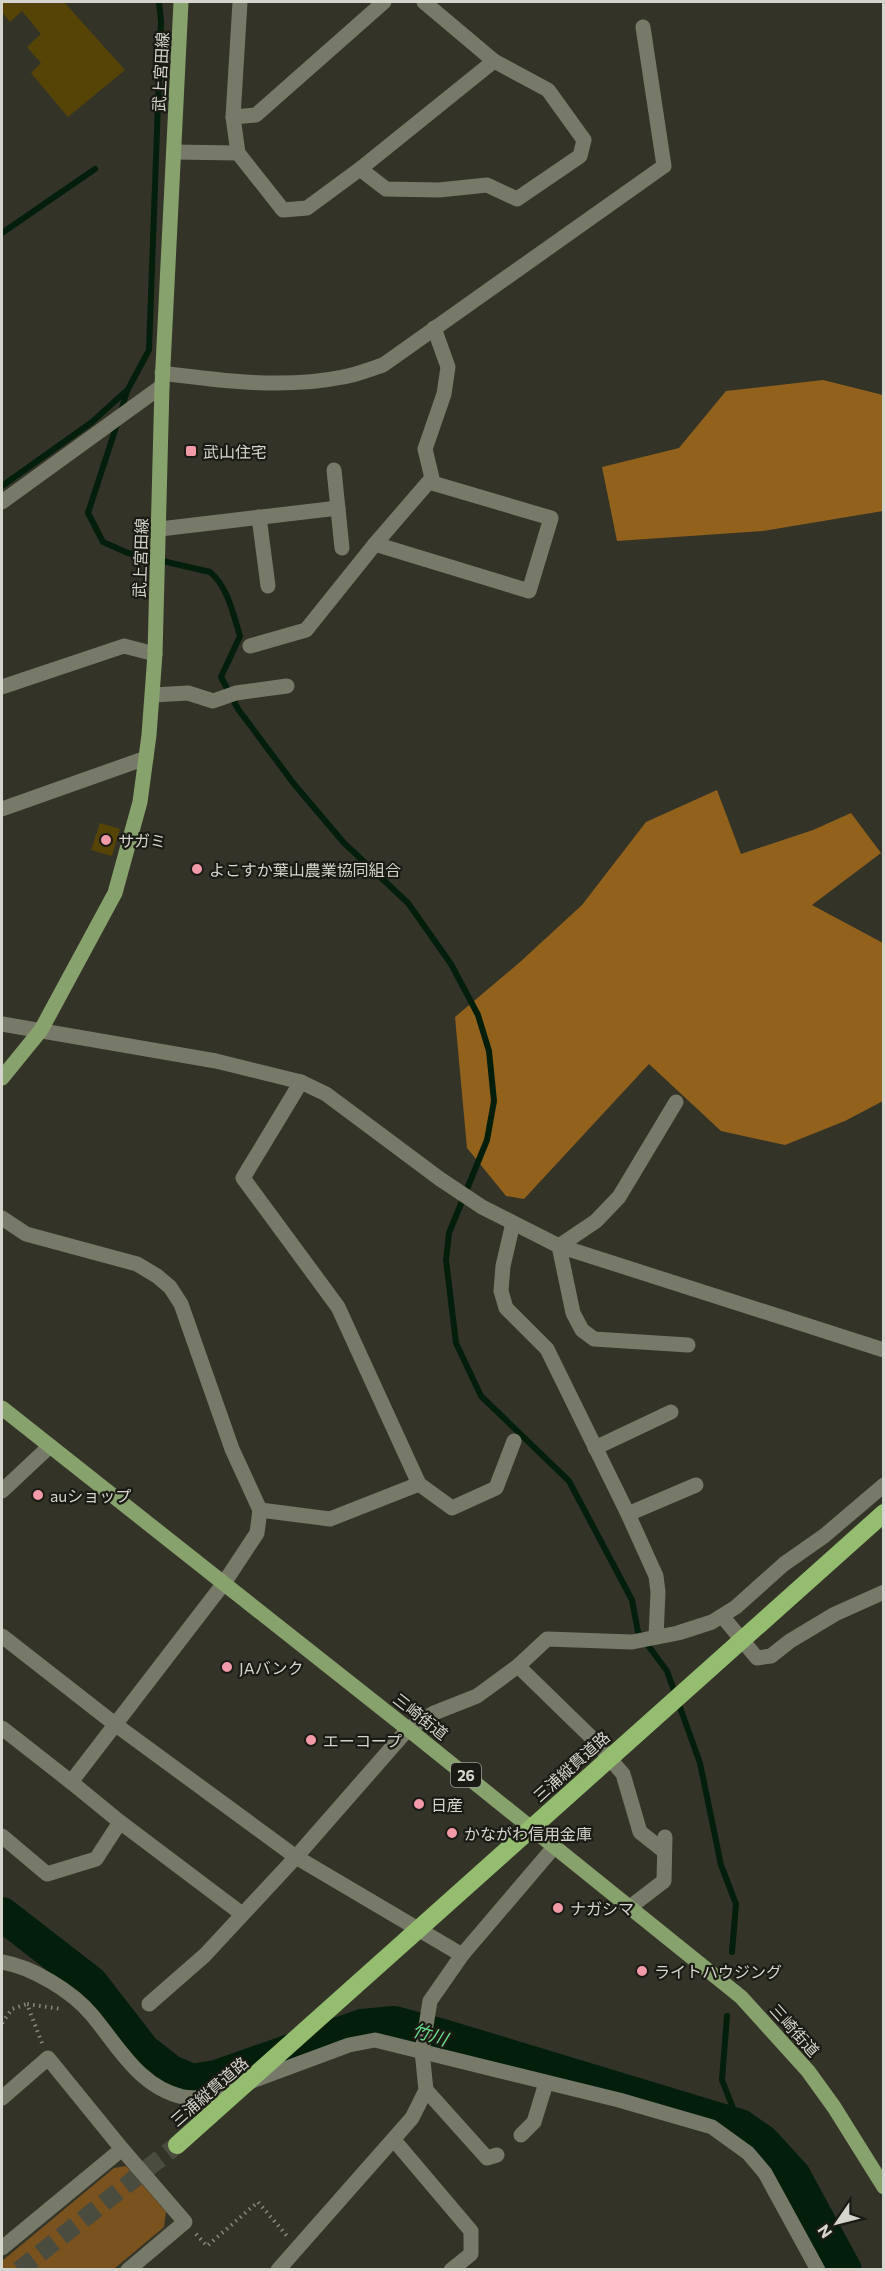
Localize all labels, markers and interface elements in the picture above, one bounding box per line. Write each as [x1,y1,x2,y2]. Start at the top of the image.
street label: 武上宮田線 [148,32,172,112]
place label: 武山住宅 [203,442,267,461]
marker: 武山住宅 [184,444,198,458]
street label: 武上宮田線 [129,518,151,598]
place label: サガミ [118,831,166,850]
marker: サガミ [99,833,113,847]
place label: よこすか葉山農業協同組合 [209,860,401,879]
marker: よこすか葉山農業協同組合 [190,862,204,876]
place label: auショップ [50,1486,131,1505]
marker: auショップ [31,1488,45,1502]
place label: JAバンク [239,1658,304,1677]
marker: JAバンク [220,1660,234,1674]
street label: 三崎街道 [390,1689,452,1743]
street label: 三浦縦貫道路 [529,1727,613,1805]
place label: エーコープ [323,1731,402,1750]
marker: エーコープ [304,1733,318,1747]
road number: 26 [451,1763,481,1787]
place label: 日産 [431,1795,463,1814]
marker: 日産 [412,1797,426,1811]
place label: かながわ信用金庫 [464,1824,592,1843]
marker: かながわ信用金庫 [445,1826,459,1840]
place label: ナガシマ [570,1899,634,1918]
marker: ナガシマ [551,1901,565,1915]
place label: ライトハウジング [654,1962,782,1981]
marker: ライトハウジング [635,1964,649,1978]
street label: 三崎街道 [767,2000,823,2060]
water label: 竹川 [410,2018,452,2050]
street label: 三浦縦貫道路 [167,2052,251,2130]
north arrow [807,2193,867,2253]
text: N [813,2222,836,2242]

